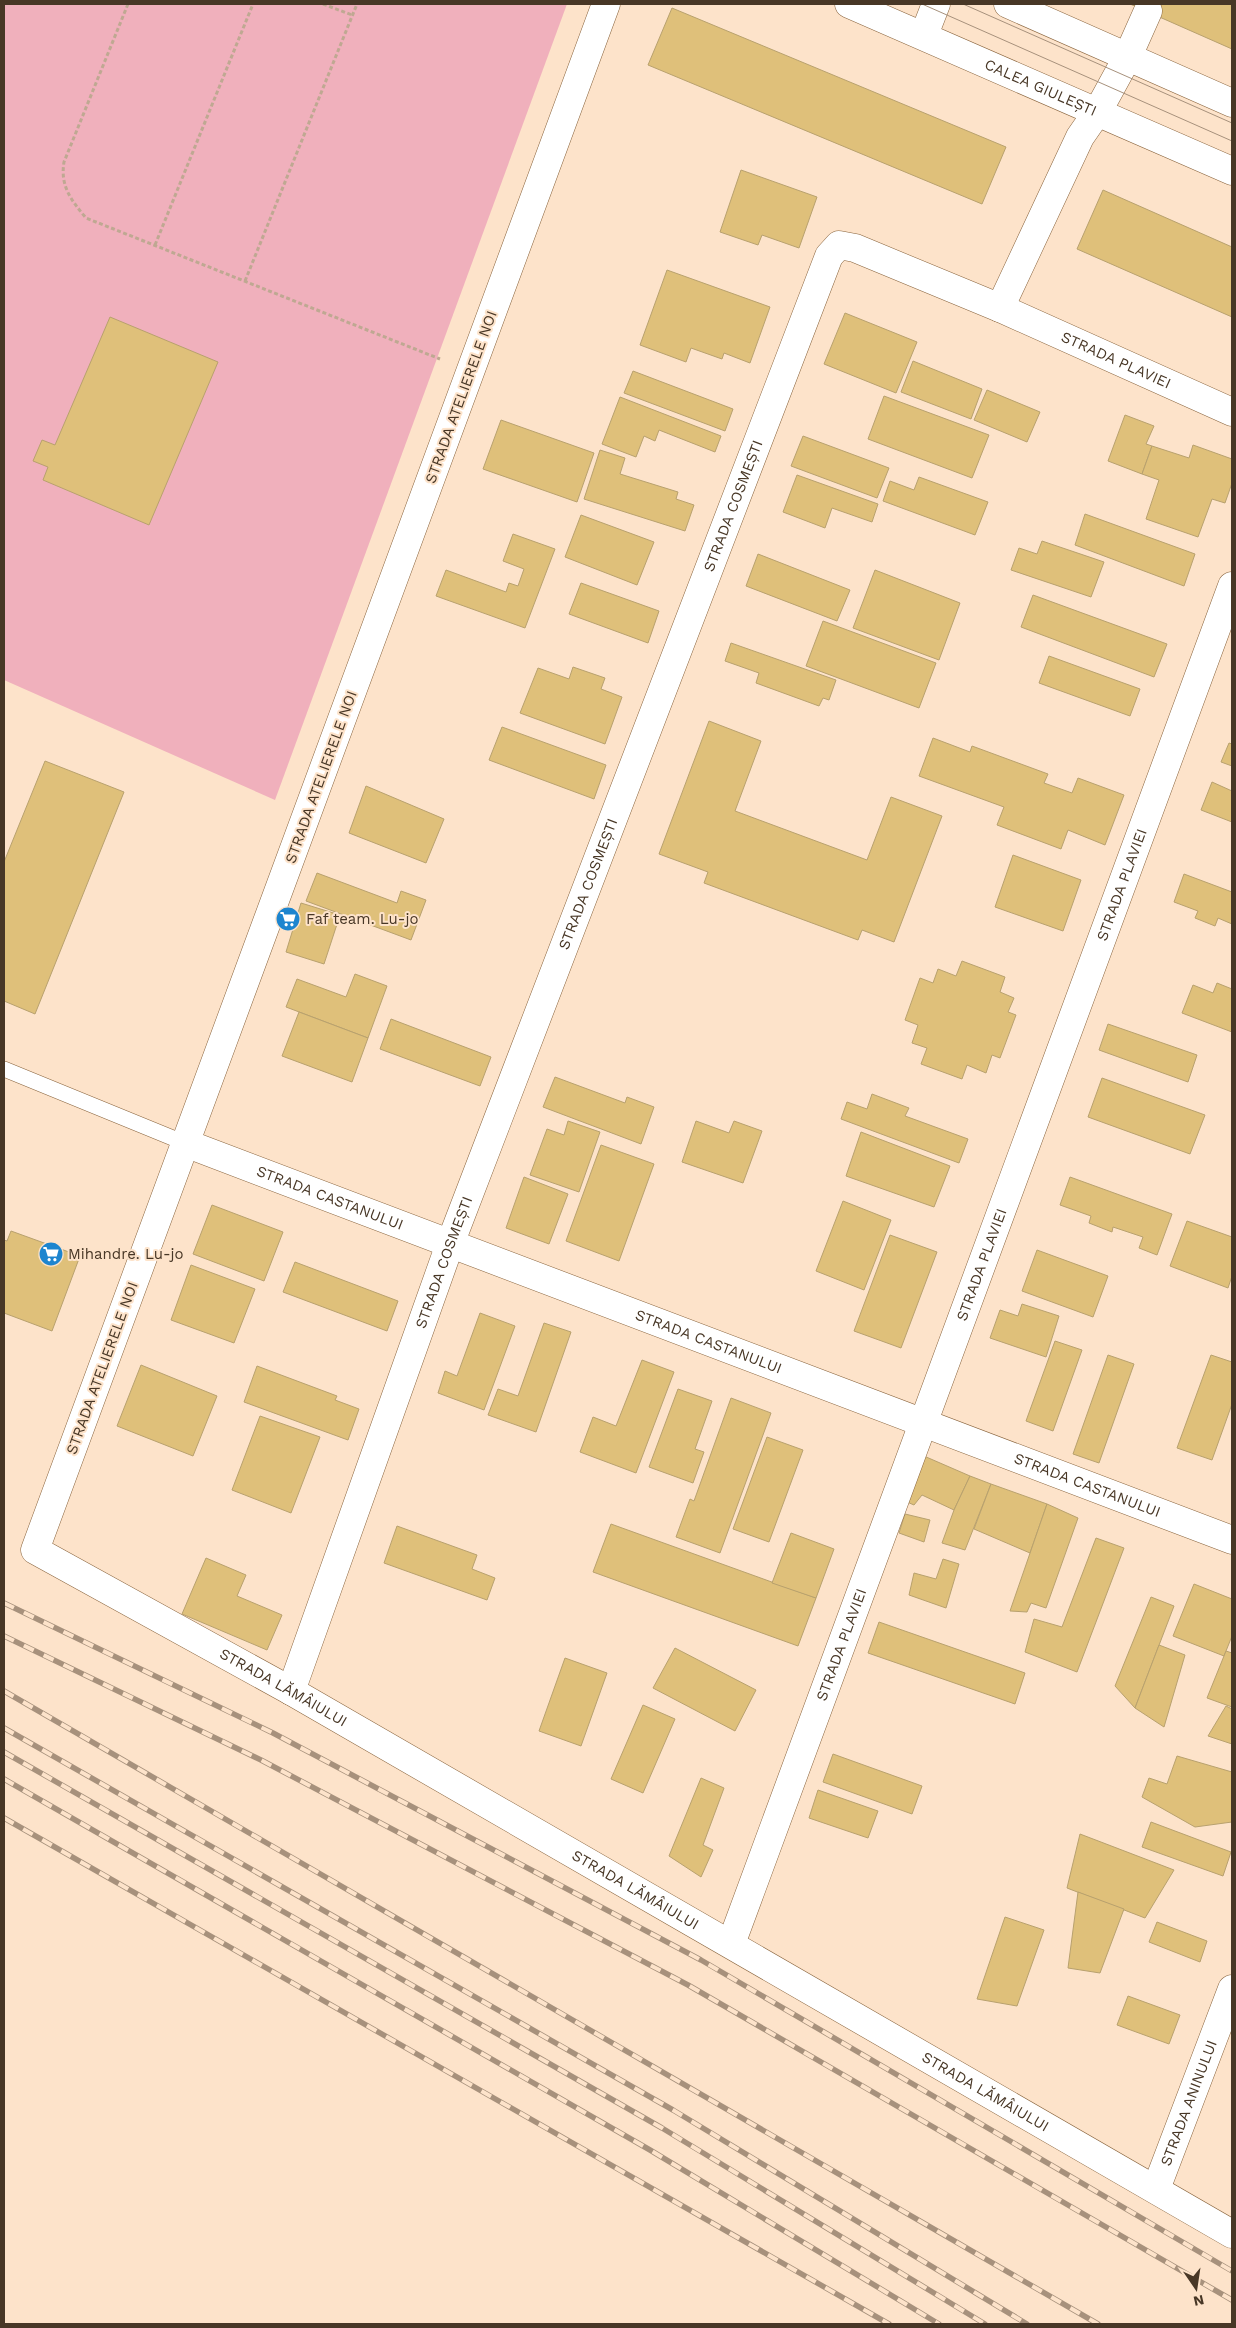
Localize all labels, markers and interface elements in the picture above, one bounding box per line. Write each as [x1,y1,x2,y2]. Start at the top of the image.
street label: CALEA GIULEȘTI [982,55,1099,120]
street label: STRADA ATELIERELE NOI [421,308,501,486]
street label: STRADA PLAVIEI [1058,328,1174,393]
street label: STRADA COSMEȘTI [700,438,766,574]
street label: STRADA ATELIERELE NOI [281,688,361,866]
street label: STRADA COSMEȘTI [555,816,621,952]
street label: STRADA PLAVIEI [1093,826,1151,943]
supermarket icon: Faf team. Lu-jo [275,906,301,932]
place label: Faf team. Lu-jo [306,910,418,928]
street label: STRADA CASTANULUI [254,1162,406,1234]
street label: STRADA COSMEȘTI [412,1194,476,1331]
street label: STRADA PLAVIEI [953,1206,1011,1323]
supermarket icon: Mihandre. Lu-jo [38,1241,64,1267]
place label: Mihandre. Lu-jo [68,1245,184,1263]
street label: STRADA ATELIERELE NOI [62,1279,142,1457]
street label: STRADA CASTANULUI [633,1306,784,1378]
street label: STRADA CASTANULUI [1011,1449,1163,1521]
street label: STRADA PLAVIEI [812,1586,870,1703]
street label: STRADA LĂMÂIULUI [216,1644,350,1731]
street label: STRADA LĂMÂIULUI [569,1846,702,1933]
street label: STRADA ANINULUI [1157,2038,1221,2168]
street label: STRADA LĂMÂIULUI [919,2048,1052,2135]
north arrow [1171,2263,1221,2313]
text: N [1192,2292,1206,2310]

